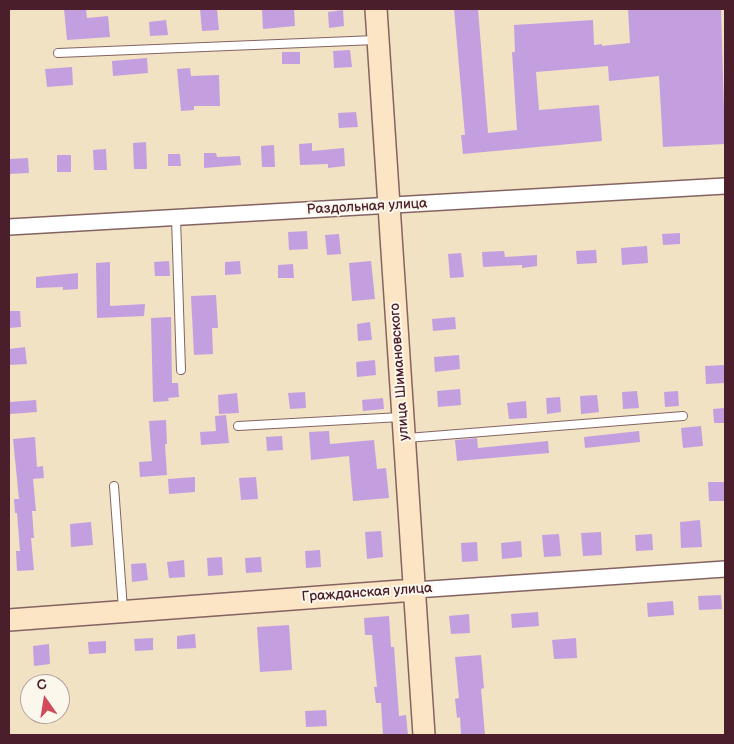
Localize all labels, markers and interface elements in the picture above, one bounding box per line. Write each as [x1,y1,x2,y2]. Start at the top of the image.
street label: Раздольная улица [306,195,428,219]
street label: улица Шимановского [387,303,413,441]
street label: Гражданская улица [301,580,433,606]
north arrow [20,674,70,724]
text: С [35,675,48,694]

